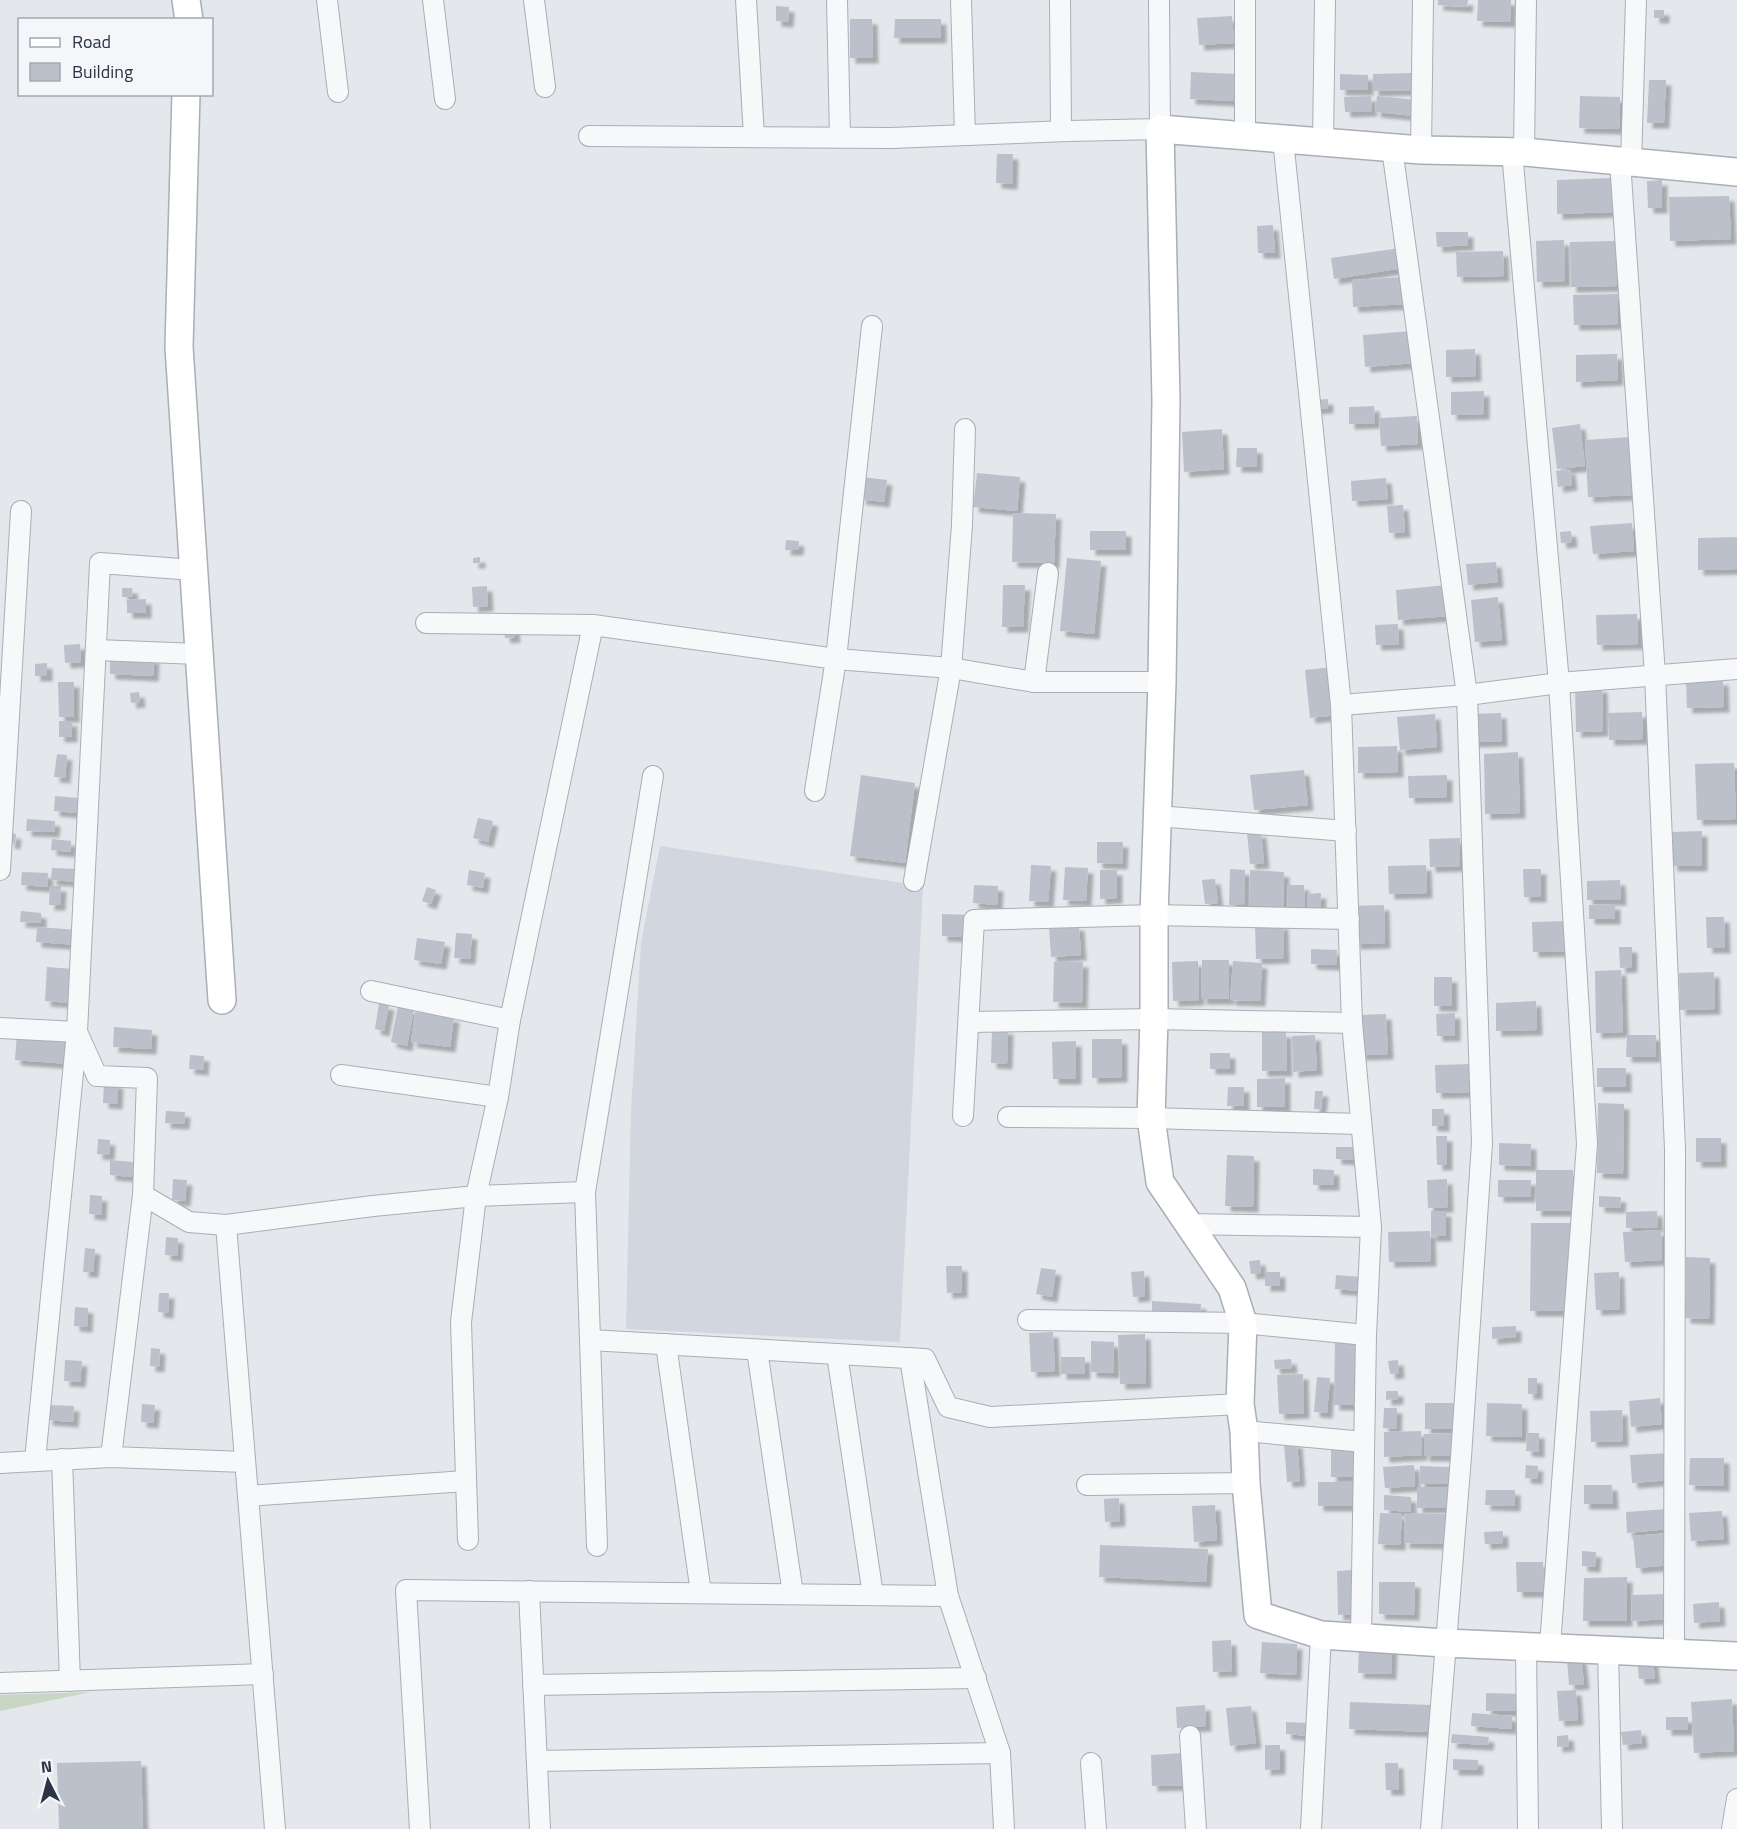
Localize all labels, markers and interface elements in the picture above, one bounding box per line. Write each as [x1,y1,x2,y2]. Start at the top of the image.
legend [18,18,213,96]
text: Road [72,28,111,55]
text: Building [72,58,133,85]
north arrow [18,1751,78,1811]
text: N [40,1754,53,1779]

